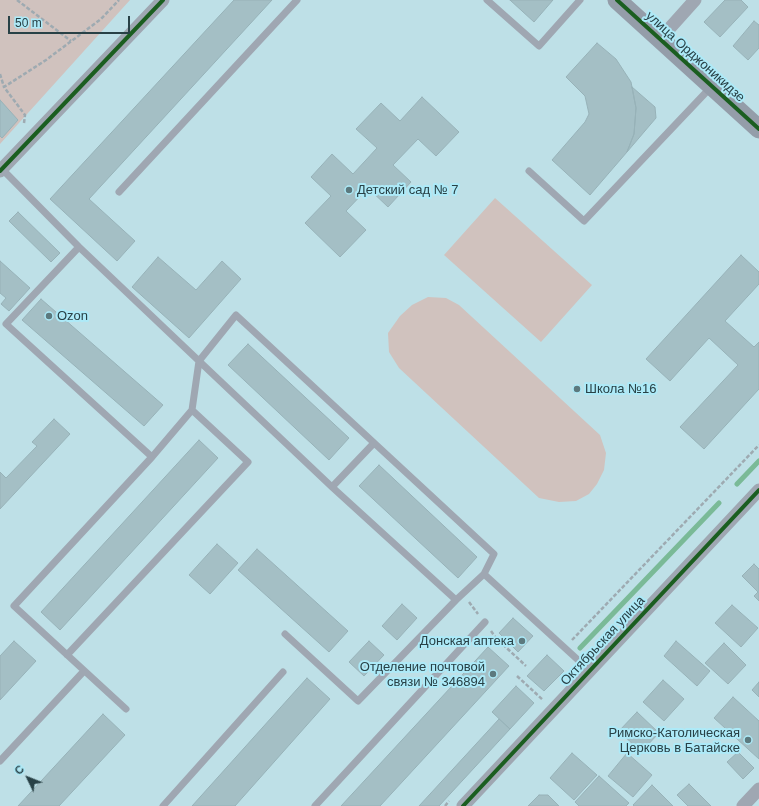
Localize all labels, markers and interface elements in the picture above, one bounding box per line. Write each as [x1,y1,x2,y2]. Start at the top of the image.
scale bar [10,8,132,34]
street label: улица Орджоникидзе [642,8,748,106]
text: 50 m [15,16,42,30]
place label: Детский сад № 7 [357,182,458,198]
marker: Детский сад № 7 [344,185,354,195]
place label: Ozon [57,308,88,324]
marker: Ozon [44,311,54,321]
place label: Школа №16 [585,381,657,397]
marker: Школа №16 [572,384,582,394]
street label: Октябрьская улица [558,593,648,689]
place label: Донская аптека [420,633,514,649]
marker: Донская аптека [517,636,527,646]
place label: Отделение почтовой связи № 346894 [360,659,485,690]
marker: Отделение почтовой связи № 346894 [488,669,498,679]
place label: Римско-Католическая Церковь в Батайске [608,725,740,756]
marker: Римско-Католическая Церковь в Батайске [743,735,753,745]
north arrow [8,758,48,798]
text: С [12,763,26,777]

